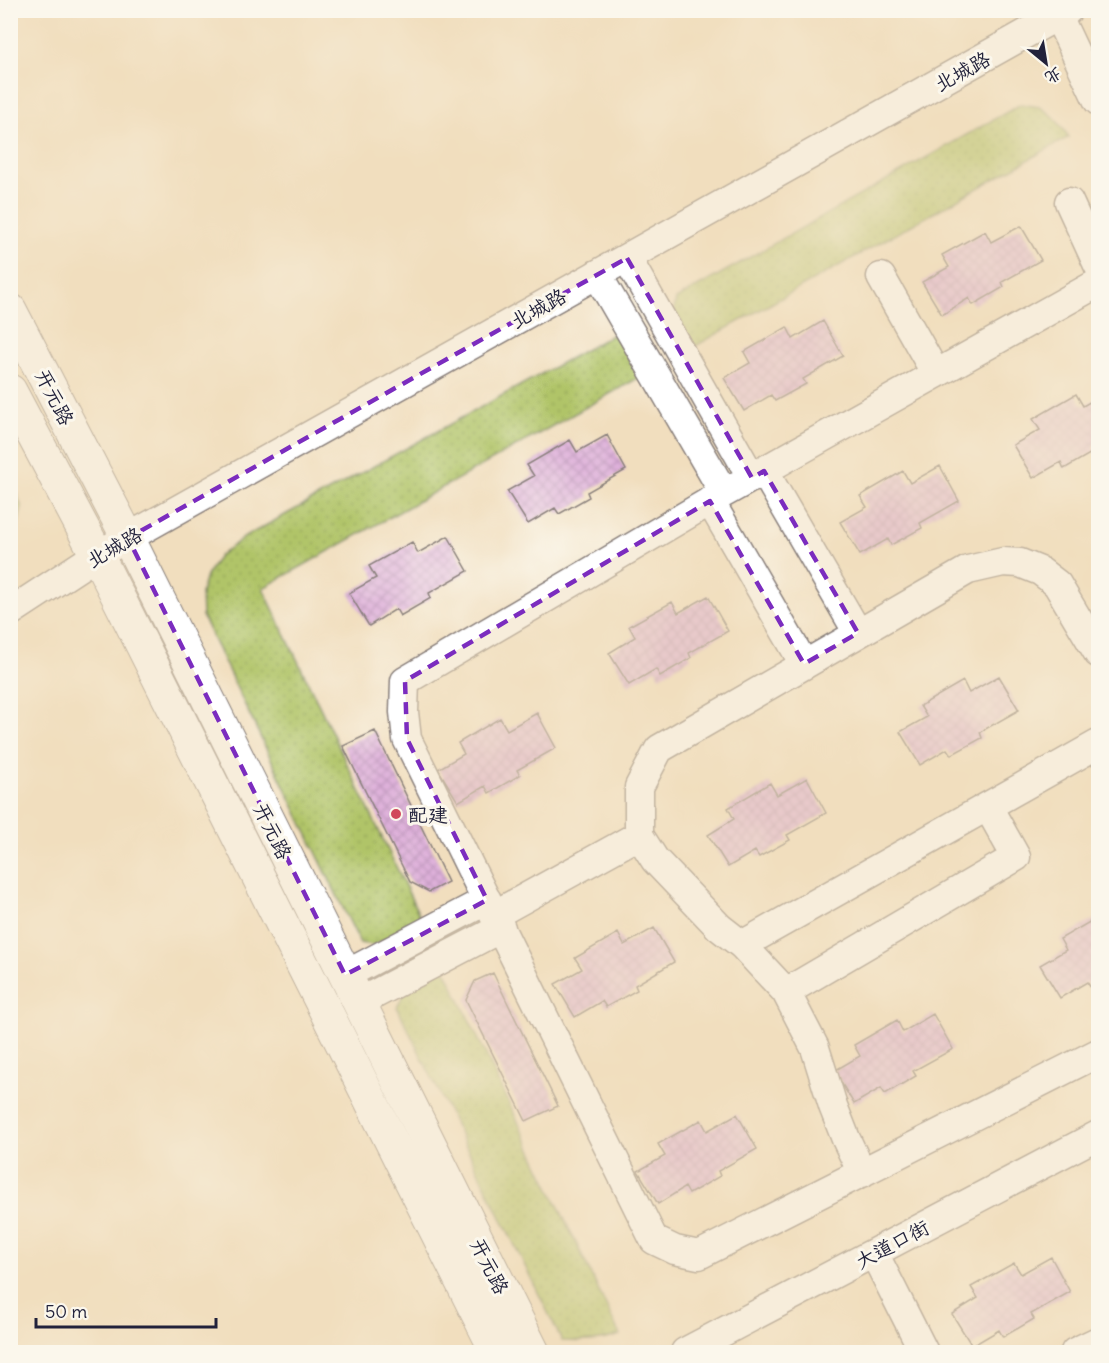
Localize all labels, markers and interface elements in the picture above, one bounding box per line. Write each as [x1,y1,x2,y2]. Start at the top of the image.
north arrow [1016,33,1076,93]
street label: 北城路 [930,45,995,96]
text: 北 [1042,63,1065,89]
street label: 北城路 [506,282,571,333]
street label: 开元路 [30,365,80,430]
street label: 北城路 [82,521,147,573]
street label: 开元路 [249,799,298,864]
place label: 配建 [408,802,448,827]
marker: 配建 [389,807,403,821]
street label: 大道口街 [851,1214,933,1274]
street label: 开元路 [465,1234,515,1299]
scale bar [36,1291,216,1329]
text: 50 m [45,1300,87,1323]

